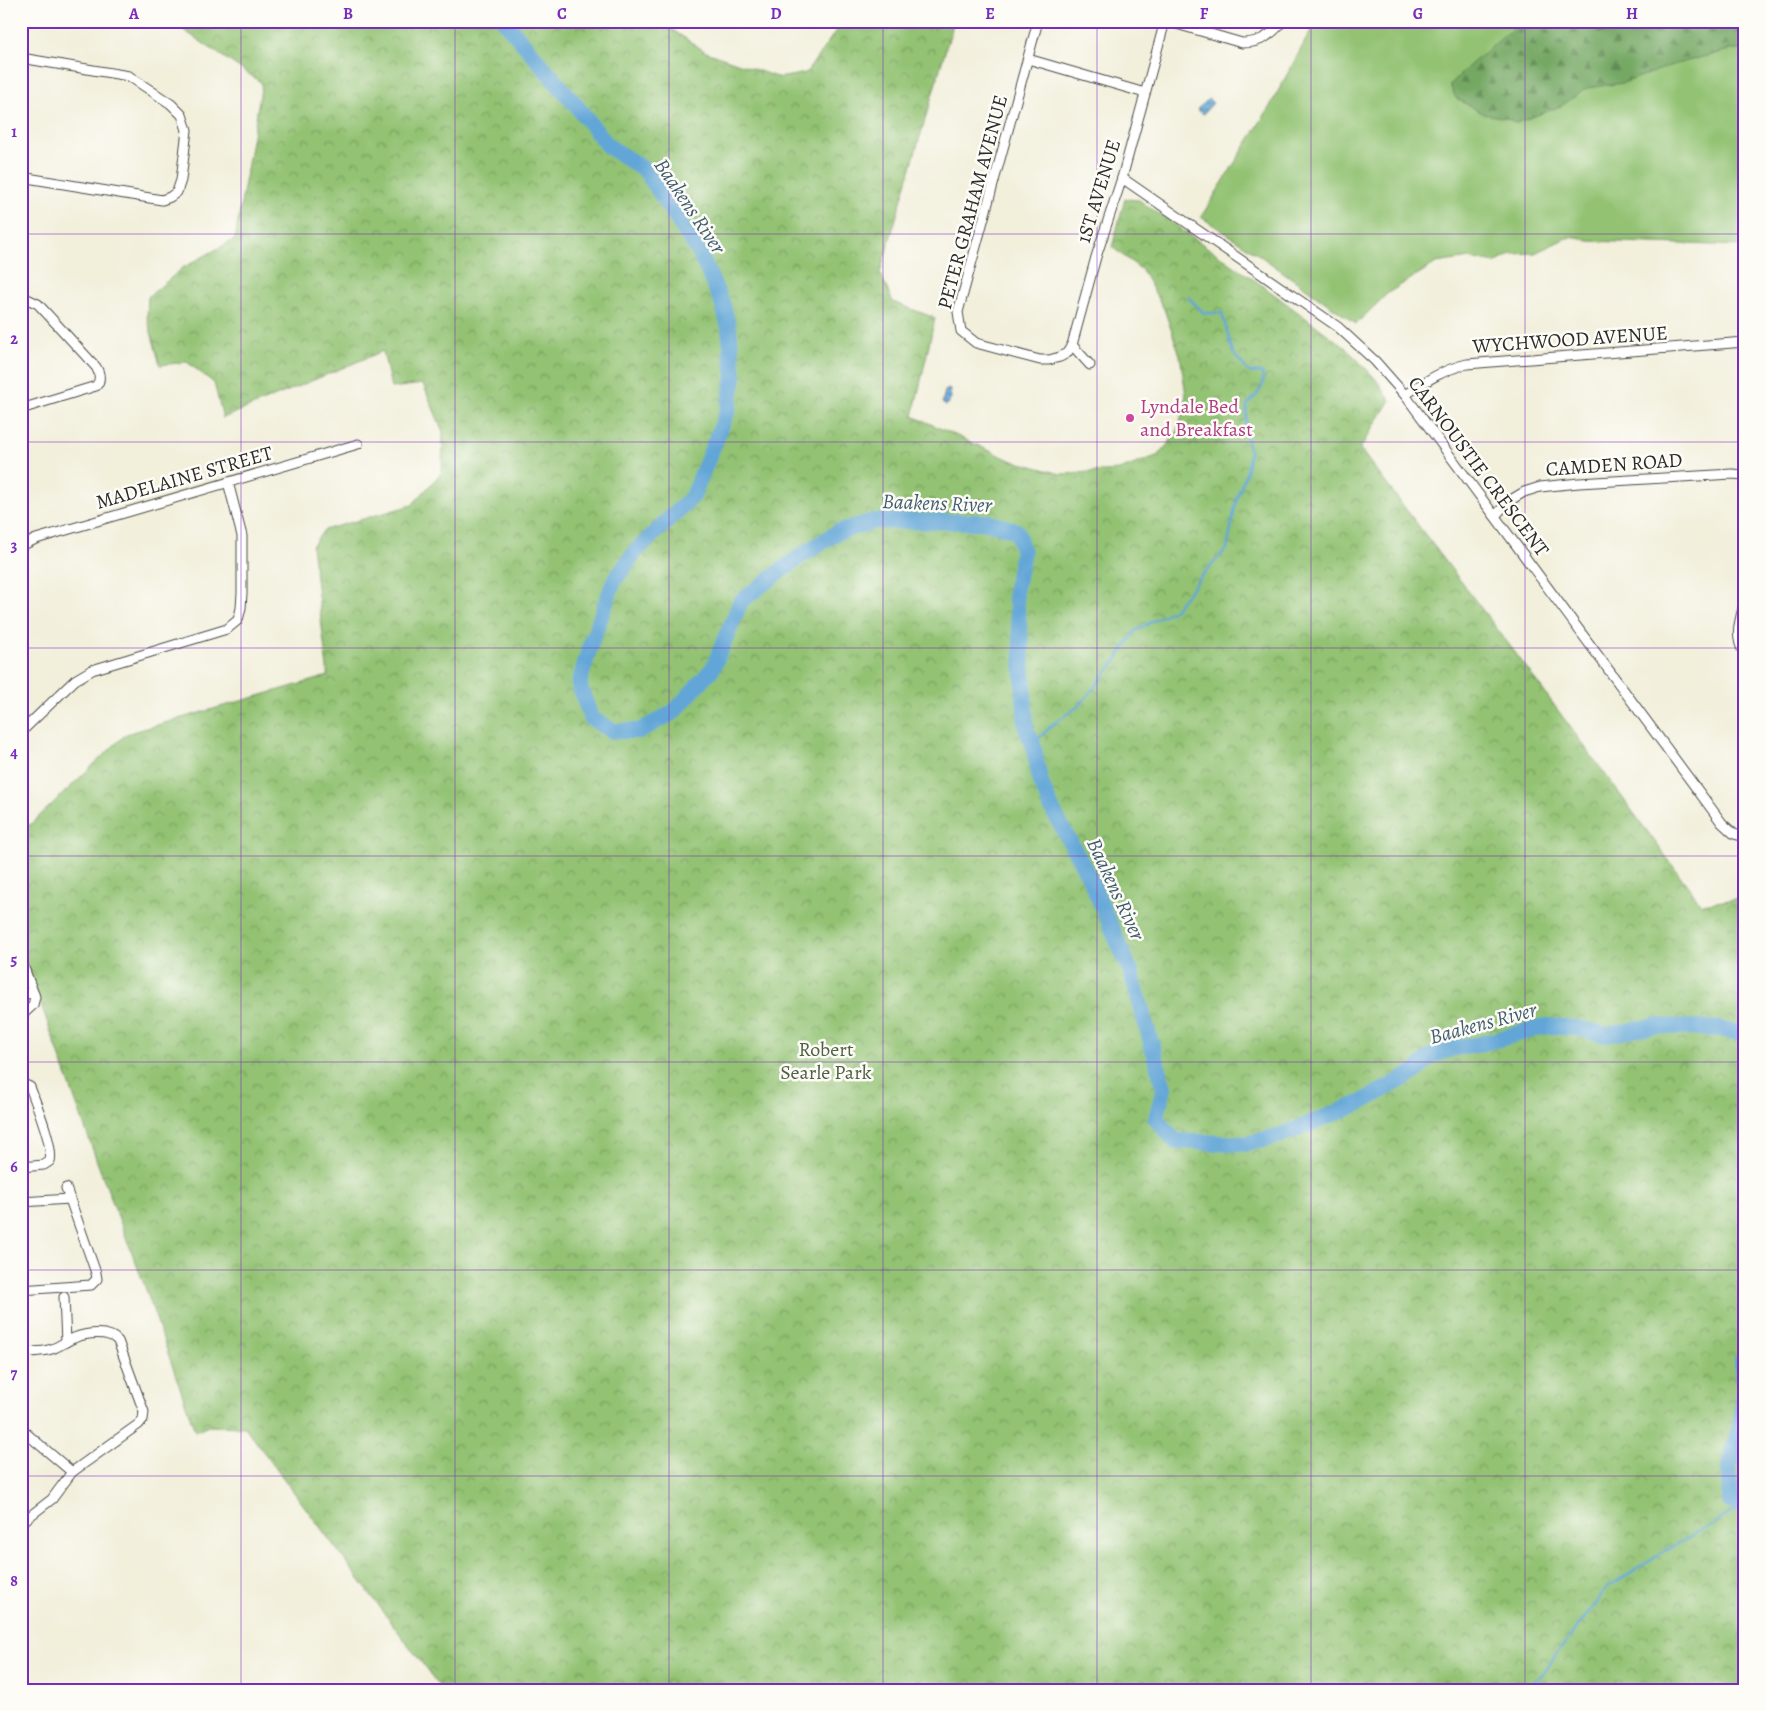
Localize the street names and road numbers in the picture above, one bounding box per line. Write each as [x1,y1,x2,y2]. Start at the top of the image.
street label: PETER GRAHAM AVENUE [931,92,1014,312]
street label: 1ST AVENUE [1070,136,1127,246]
street label: WYCHWOOD AVENUE [1471,319,1669,360]
street label: CARNOUSTIE CRESCENT [1402,371,1555,562]
street label: MADELAINE STREET [93,439,276,516]
street label: CAMDEN ROAD [1545,446,1683,483]

